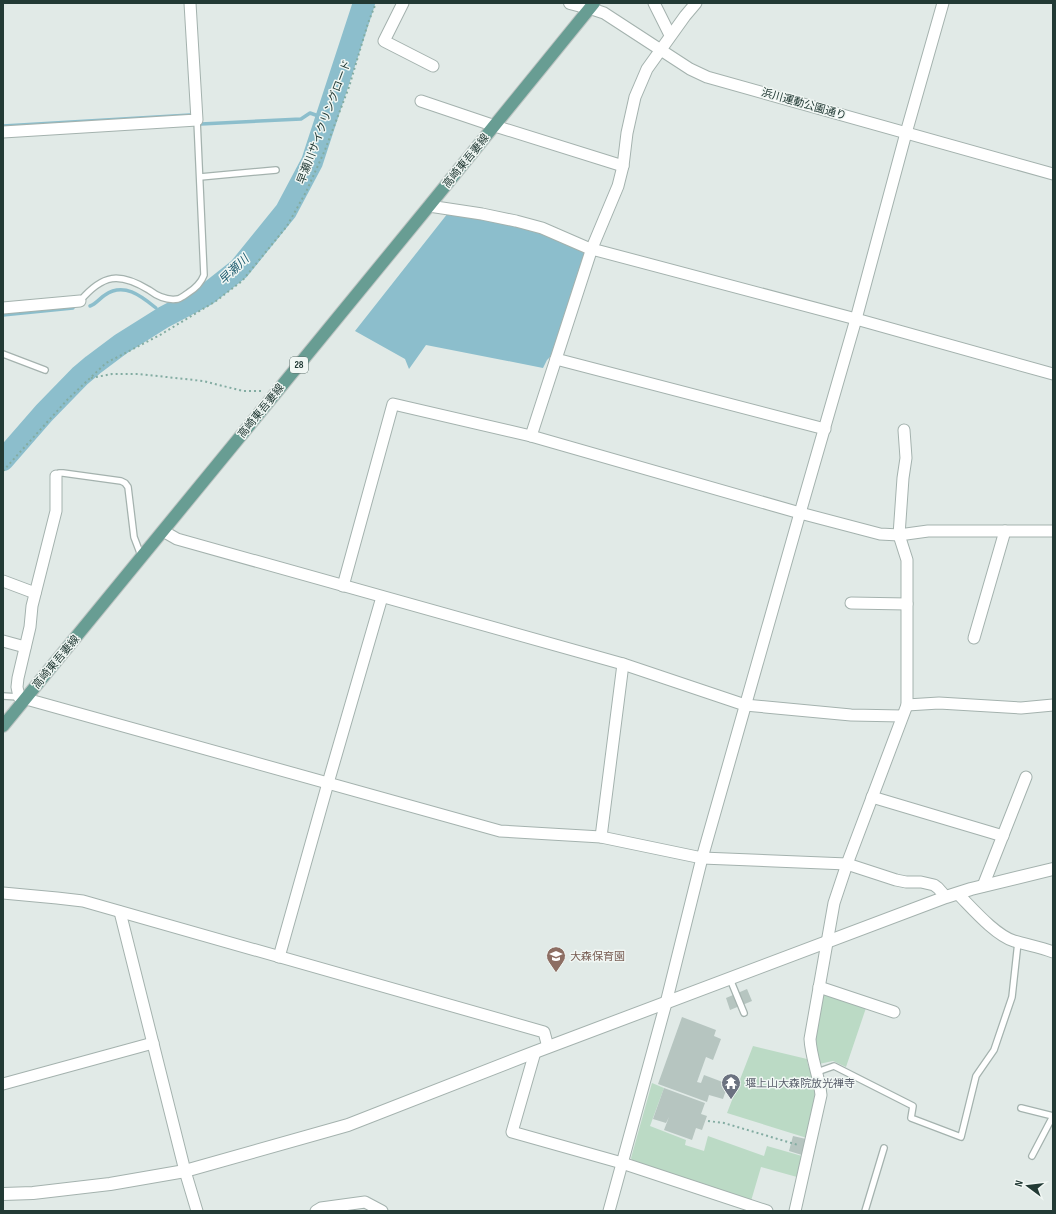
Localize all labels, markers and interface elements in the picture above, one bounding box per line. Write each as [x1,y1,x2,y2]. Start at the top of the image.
street label: 早瀬川サイクリングロード [294,58,354,186]
street label: 浜川運動公園通り [760,86,848,122]
street label: 高崎東吾妻線 [440,131,492,191]
water label: 早瀬川 [216,251,254,288]
road number: 28 [290,357,308,373]
street label: 高崎東吾妻線 [235,381,287,441]
street label: 高崎東吾妻線 [30,633,82,691]
school or university icon: 大森保育園 [545,945,567,973]
place label: 大森保育園 [570,950,625,963]
temple icon: 堰上山大森院放光禅寺 [720,1072,742,1100]
place label: 堰上山大森院放光禅寺 [745,1077,855,1090]
north arrow [1008,1166,1048,1206]
text: N [1012,1179,1026,1188]

